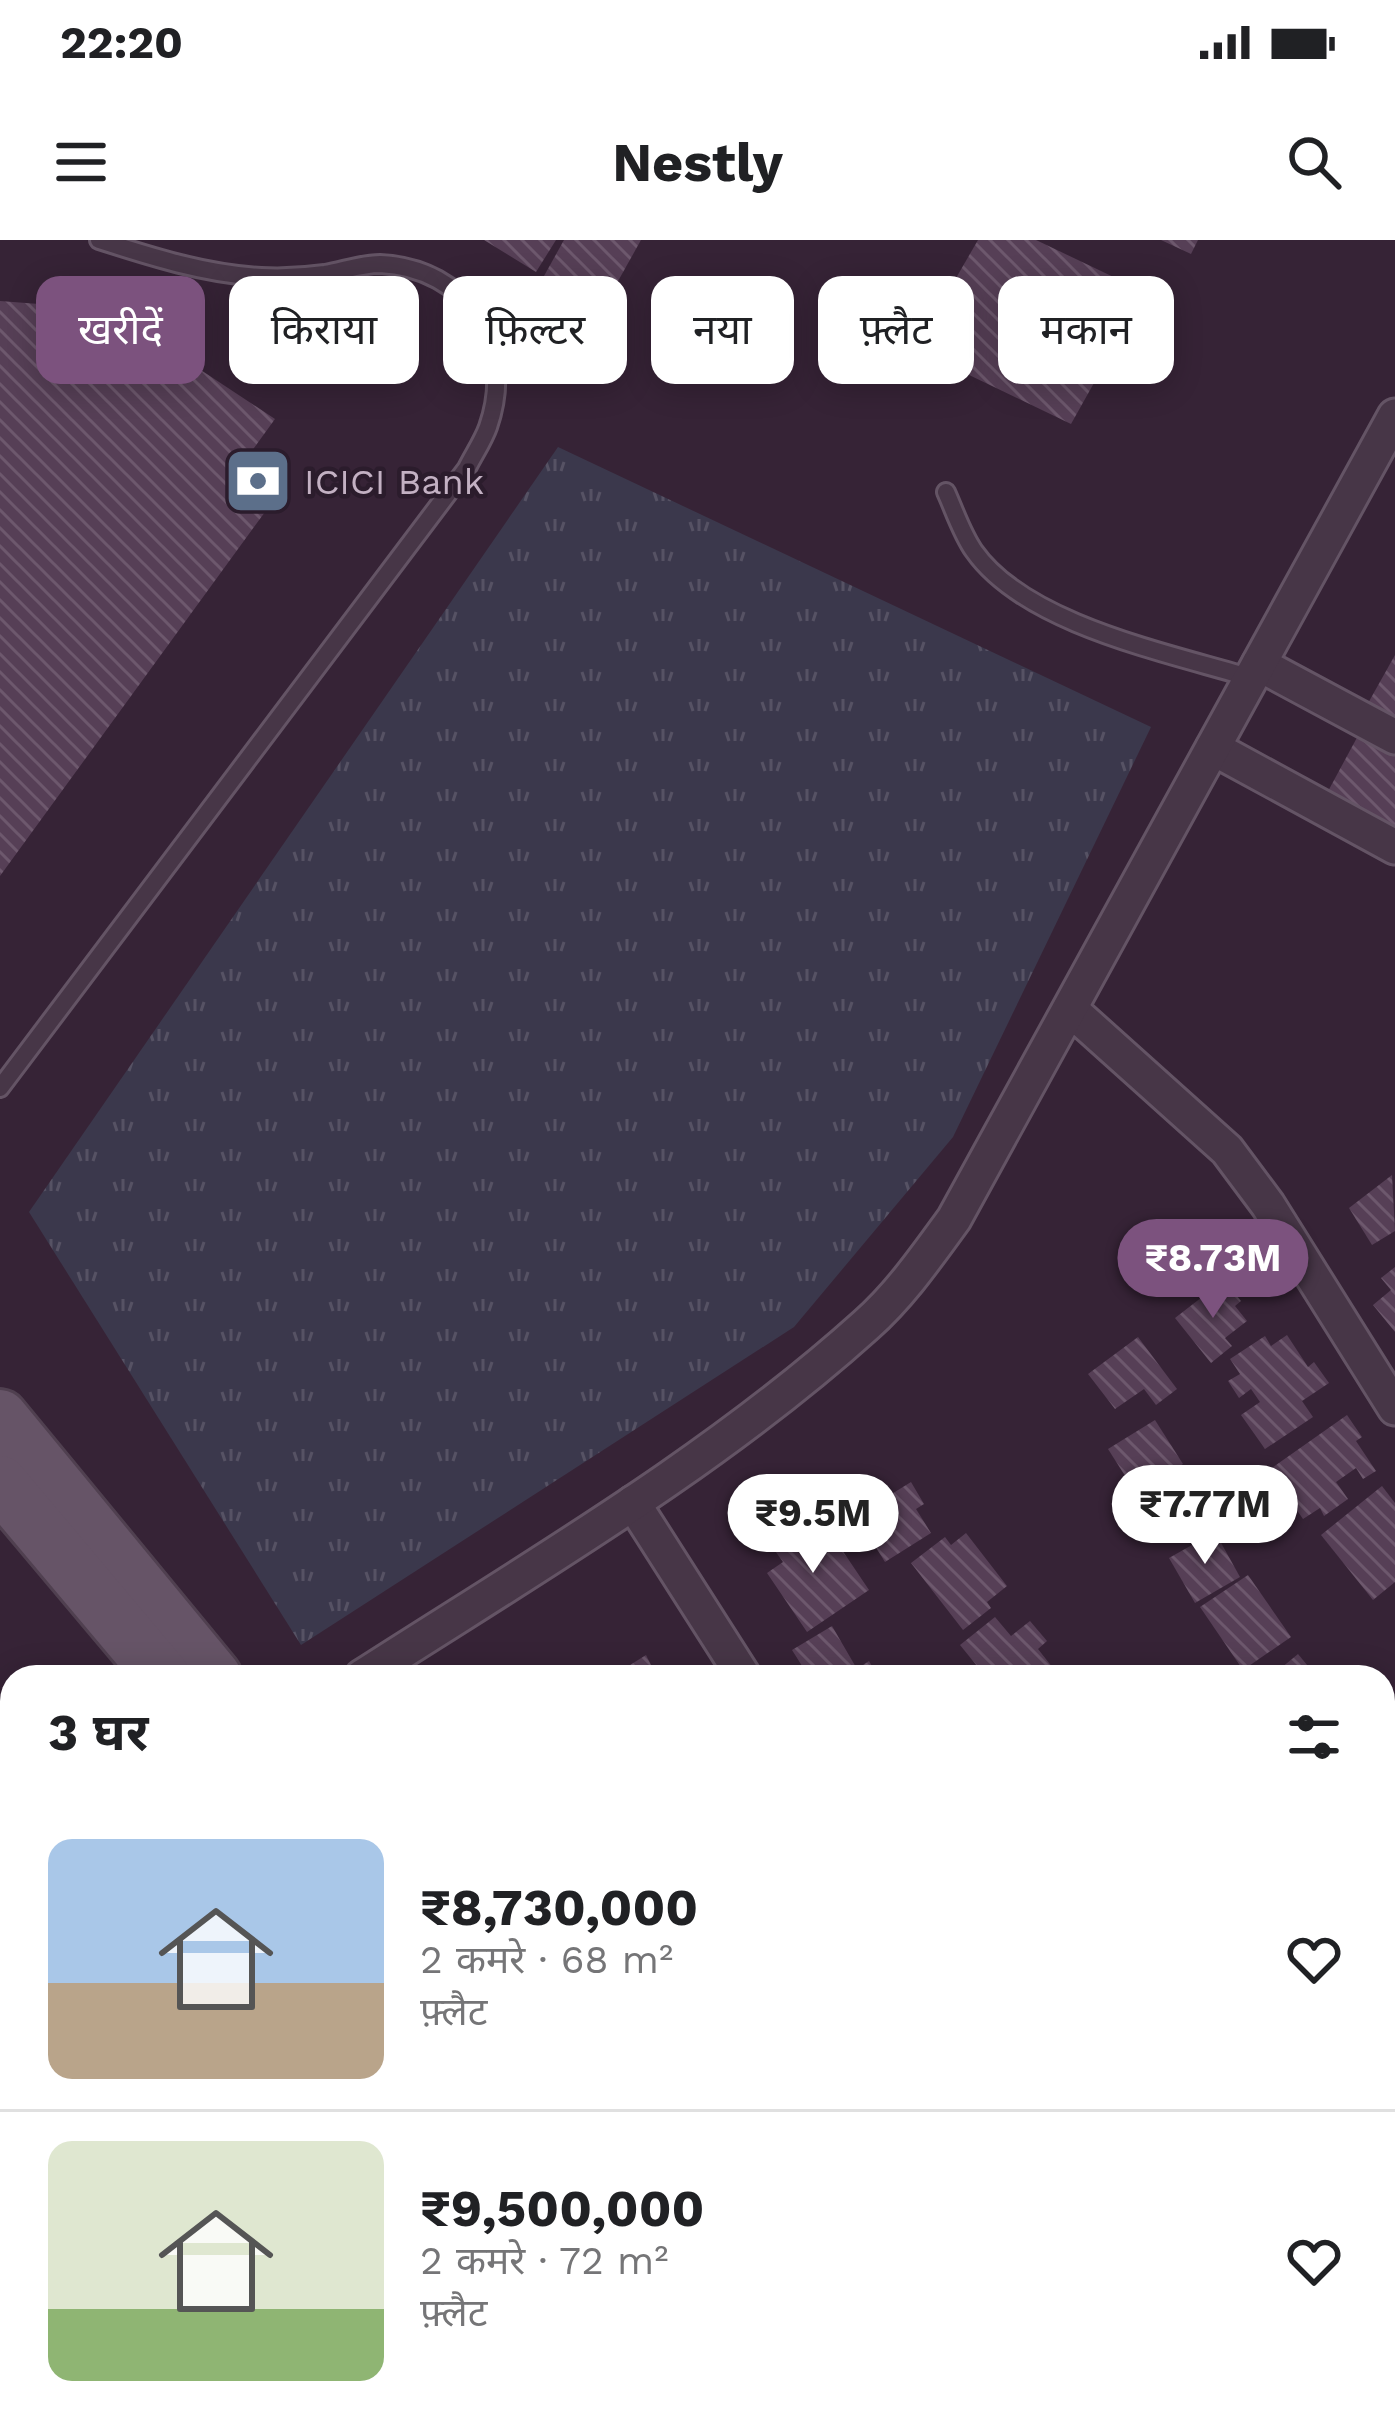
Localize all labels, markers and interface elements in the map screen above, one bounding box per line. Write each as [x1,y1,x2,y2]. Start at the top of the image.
text: 22:20 [60,16,183,69]
icon: menu [48,129,114,195]
icon: search [1281,129,1347,195]
text: Nestly [612,131,783,194]
chip: खरीदें [36,276,205,384]
chip: किराया [229,276,419,384]
chip: फ़िल्टर [443,276,627,384]
chip: नया [651,276,794,384]
chip: फ़्लैट [818,276,974,384]
chip: मकान [998,276,1174,384]
bank icon: ICICI Bank [223,446,293,516]
place label: ICICI Bank [304,461,484,503]
pin: ₹8.73M [1115,1219,1311,1321]
text: ₹8.73M [1144,1235,1282,1280]
pin: ₹7.77M [1107,1465,1303,1567]
pin: ₹9.5M [729,1474,897,1576]
text: ₹7.77M [1139,1481,1271,1526]
text: ₹9.5M [755,1490,871,1535]
text: 3 घर [48,1703,148,1762]
icon: filters [1281,1704,1347,1770]
text: ₹8,730,000 [420,1878,698,1937]
icon: home [144,1887,288,2031]
icon: heart [1281,1926,1347,1992]
text: 2 कमरे · 68 m² [420,1937,673,1982]
text: फ़्लैट [420,1989,487,2034]
text: ₹9,500,000 [420,2179,704,2238]
icon: home [144,2189,288,2333]
icon: heart [1281,2228,1347,2294]
text: 2 कमरे · 72 m² [420,2238,668,2283]
text: फ़्लैट [420,2290,487,2335]

